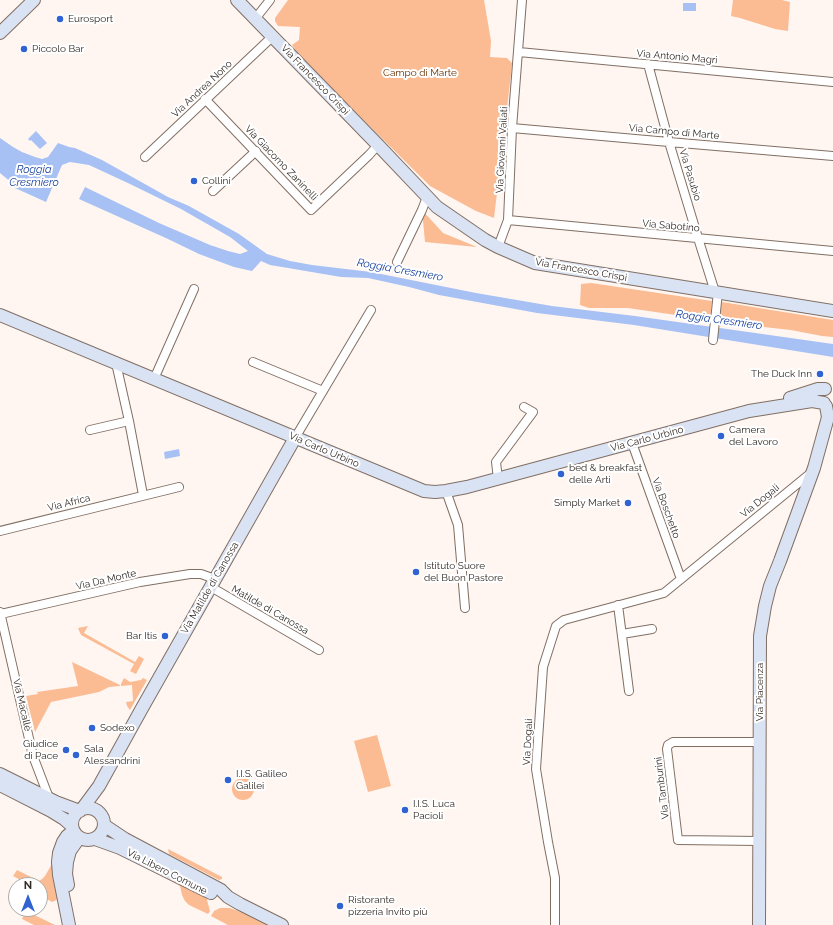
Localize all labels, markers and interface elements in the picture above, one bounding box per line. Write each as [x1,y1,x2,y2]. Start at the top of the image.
place label: Eurosport [68,13,113,25]
marker: Eurosport [55,14,65,24]
street label: Via Francesco Crispi [278,42,352,118]
place label: Piccolo Bar [32,43,84,55]
marker: Piccolo Bar [19,44,29,54]
street label: Via Antonio Magri [636,47,718,67]
street label: Via Andrea Nono [169,58,235,120]
park label: Campo di Marte [383,67,457,79]
street label: Via Giovanni Vailati [494,106,510,194]
street label: Via Campo di Marte [628,122,720,142]
street label: Via Giacomo Zaninelli [242,123,320,203]
street label: Via Pasubio [676,148,704,202]
water label: Roggia Cresmiero [9,163,59,189]
place label: Collini [202,175,230,187]
marker: Collini [189,176,199,186]
street label: Via Sabotino [642,218,700,234]
water label: Roggia Cresmiero [356,256,444,284]
street label: Via Francesco Crispi [534,256,628,284]
water label: Roggia Cresmiero [675,307,763,333]
place label: The Duck Inn [751,368,812,380]
marker: The Duck Inn [815,369,825,379]
street label: Via Carlo Urbino [609,423,685,455]
place label: Camera del Lavoro [729,424,778,448]
street label: Via Carlo Urbino [287,430,361,470]
marker: Camera del Lavoro [716,431,726,441]
place label: bed & breakfast delle Arti [569,462,642,486]
marker: bed & breakfast delle Arti [556,469,566,479]
street label: Via Boschetto [649,476,683,540]
street label: Via Dogali [738,482,782,520]
street label: Via Africa [46,492,92,514]
place label: Simply Market [554,497,620,509]
marker: Simply Market [623,498,633,508]
street label: Via Matilde di Canossa [179,540,241,636]
place label: Istituto Suore del Buon Pastore [424,560,503,584]
street label: Via Da Monte [75,567,137,593]
marker: Istituto Suore del Buon Pastore [411,567,421,577]
street label: Matilde di Canossa [229,583,311,637]
place label: Bar Itis [126,630,157,642]
marker: Bar Itis [160,631,170,641]
street label: Via Piacenza [754,663,766,721]
street label: Via Macallè [10,678,34,732]
street label: Via Dogali [521,718,535,766]
place label: Sodexo [100,722,135,734]
marker: Sodexo [87,723,97,733]
place label: Giudice di Pace [23,738,58,762]
place label: Sala Alessandrini [84,743,140,766]
marker: Giudice di Pace [61,745,71,755]
marker: Sala Alessandrini [71,750,81,760]
street label: Via Tamburini [652,756,672,820]
place label: I.I.S. Galileo Galilei [236,768,287,792]
marker: I.I.S. Galileo Galilei [223,775,233,785]
place label: I.I.S. Luca Pacioli [413,798,455,822]
marker: I.I.S. Luca Pacioli [400,805,410,815]
street label: Via Libero Comune [125,847,209,897]
north arrow [8,877,48,917]
text: N [24,879,32,892]
place label: Ristorante pizzeria Invito più [348,894,427,918]
marker: Ristorante pizzeria Invito più [335,901,345,911]

